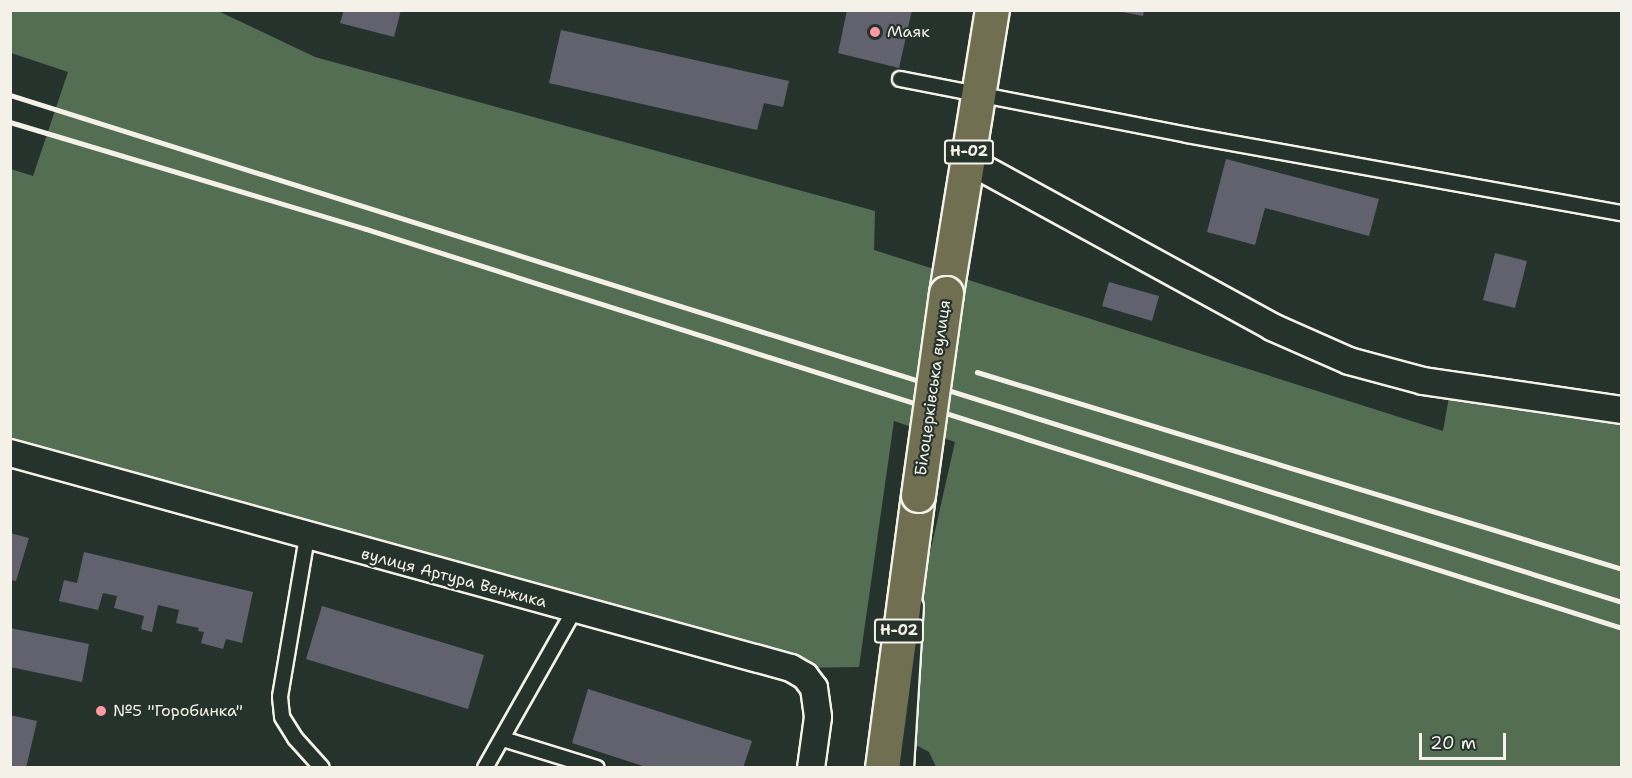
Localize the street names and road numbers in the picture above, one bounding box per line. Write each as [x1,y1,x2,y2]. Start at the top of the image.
road number: Н-02 [944,140,994,164]
street label: Білоцерківська вулиця [911,299,955,477]
street label: вулиця Артура Венжика [359,544,549,612]
road number: Н-02 [874,619,924,643]

